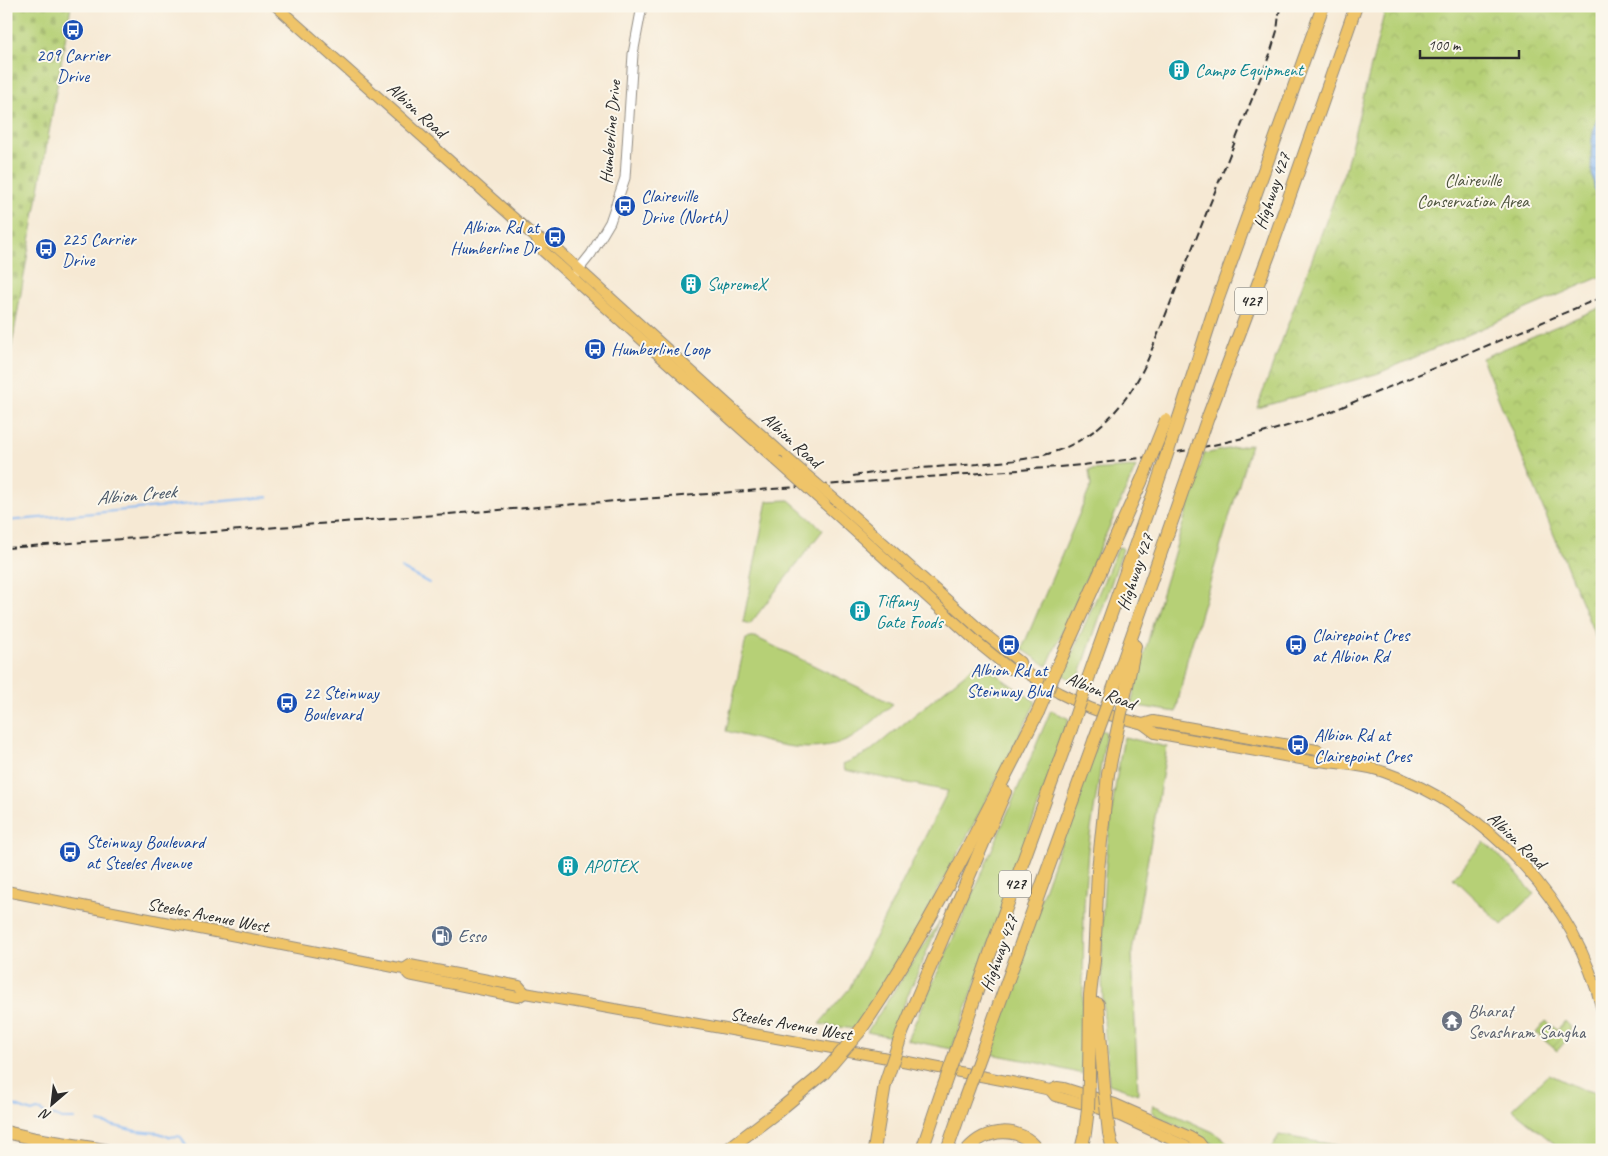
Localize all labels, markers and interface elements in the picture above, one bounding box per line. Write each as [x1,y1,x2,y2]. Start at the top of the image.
bus stop icon: 209 Carrier Drive [61,18,85,42]
scale bar [1420,28,1519,60]
text: 100 m [1428,36,1462,55]
place label: 209 Carrier Drive [36,44,111,87]
building icon: Campo Equipment [1167,58,1191,82]
place label: Campo Equipment [1195,59,1305,81]
street label: Albion Road [383,77,454,145]
street label: Humberline Drive [595,78,626,185]
street label: Highway 427 [1249,149,1296,232]
park label: Claireville Conservation Area [1417,169,1530,212]
place label: Claireville Drive (North) [641,185,728,228]
bus stop icon: Claireville Drive (North) [613,194,637,218]
place label: Albion Rd at Humberline Dr [450,216,541,259]
bus stop icon: Albion Rd at Humberline Dr [543,225,567,249]
place label: 225 Carrier Drive [62,228,137,271]
bus stop icon: 225 Carrier Drive [34,237,58,261]
building icon: SupremeX [679,272,703,296]
place label: SupremeX [707,273,769,295]
road number: 427 [1235,288,1267,314]
bus stop icon: Humberline Loop [583,337,607,361]
place label: Humberline Loop [611,338,711,360]
street label: Albion Road [758,407,829,475]
water label: Albion Creek [95,479,180,510]
street label: Highway 427 [1112,530,1159,613]
place label: Tiffany Gate Foods [876,590,944,633]
building icon: Tiffany Gate Foods [848,599,872,623]
place label: Clairepoint Cres at Albion Rd [1312,624,1411,667]
bus stop icon: Albion Rd at Steinway Blvd [997,633,1021,657]
bus stop icon: Clairepoint Cres at Albion Rd [1284,633,1308,657]
place label: Albion Rd at Steinway Blvd [967,659,1054,702]
street label: Albion Road [1063,667,1142,716]
place label: 22 Steinway Boulevard [303,682,381,725]
bus stop icon: 22 Steinway Boulevard [275,691,299,715]
place label: Albion Rd at Clairepoint Cres [1314,724,1413,767]
bus stop icon: Albion Rd at Clairepoint Cres [1286,733,1310,757]
street label: Albion Road [1483,807,1553,875]
place label: Steinway Boulevard at Steeles Avenue [86,831,207,874]
bus stop icon: Steinway Boulevard at Steeles Avenue [58,840,82,864]
building icon: APOTEX [556,854,580,878]
place label: APOTEX [584,855,639,877]
road number: 427 [999,871,1031,898]
street label: Steeles Avenue West [146,892,272,938]
street label: Highway 427 [975,911,1023,994]
fuel station icon: Esso [430,924,454,948]
place label: Esso [458,925,488,947]
place label: Bharat Sevashram Sangha [1468,1000,1587,1043]
street label: Steeles Avenue West [729,1002,855,1046]
temple icon: Bharat Sevashram Sangha [1440,1009,1464,1033]
north arrow [28,1078,78,1128]
text: N [36,1104,54,1125]

